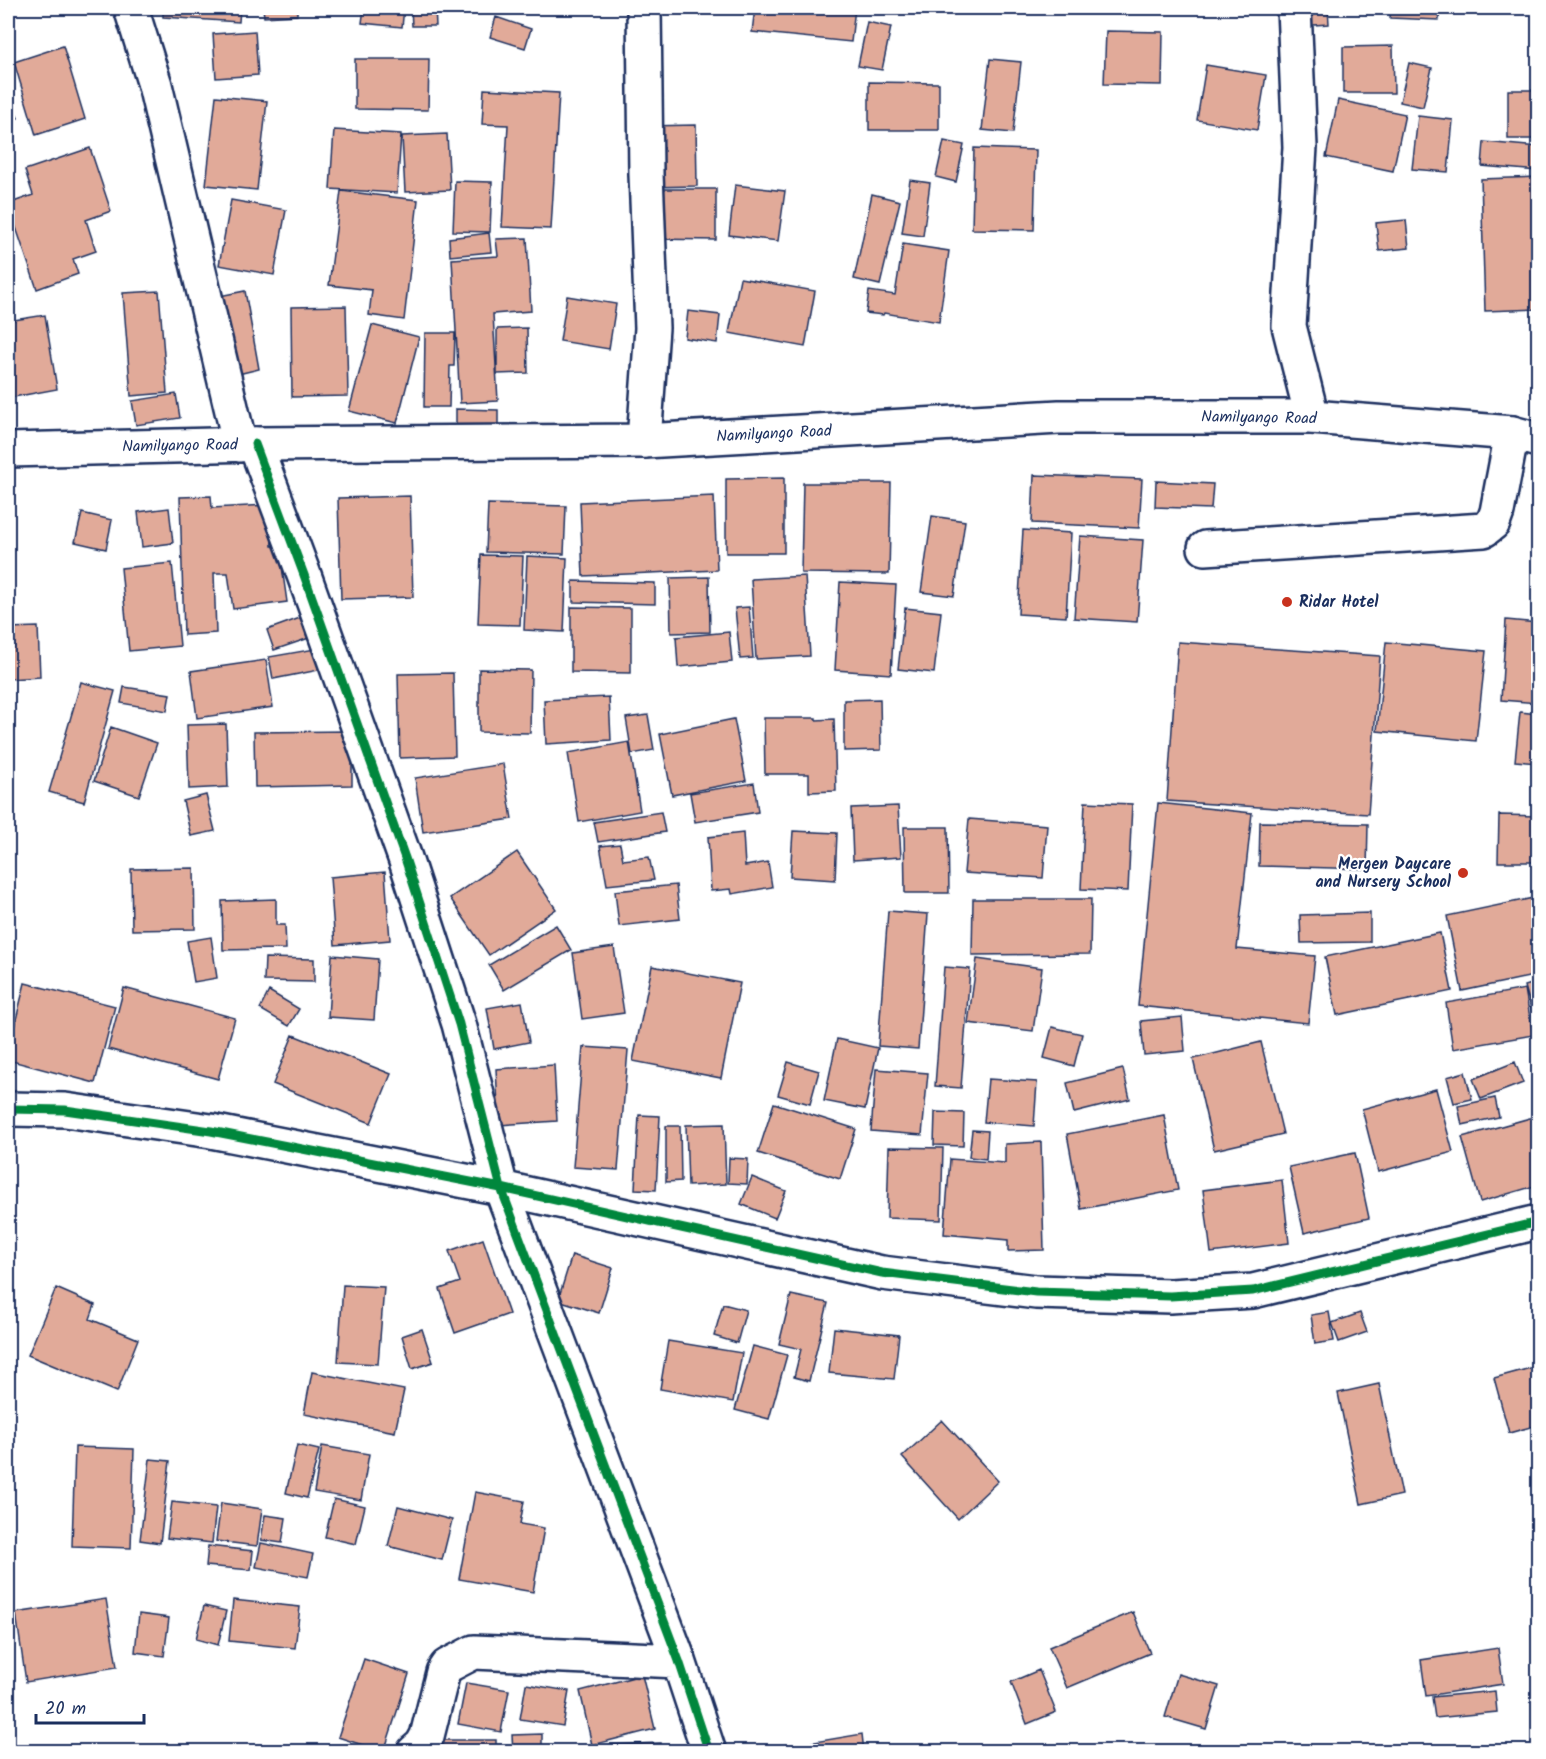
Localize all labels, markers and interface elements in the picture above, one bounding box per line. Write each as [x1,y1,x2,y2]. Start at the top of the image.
street label: Namilyango Road [1201,404,1318,432]
street label: Namilyango Road [716,418,833,450]
street label: Namilyango Road [122,432,239,460]
place label: Ridar Hotel [1299,590,1379,615]
marker: Ridar Hotel [1280,595,1294,609]
place label: Mergen Daycare and Nursery School [1315,852,1452,895]
marker: Mergen Daycare and Nursery School [1456,866,1470,880]
scale bar [36,1687,144,1725]
text: 20 m [45,1695,86,1724]

